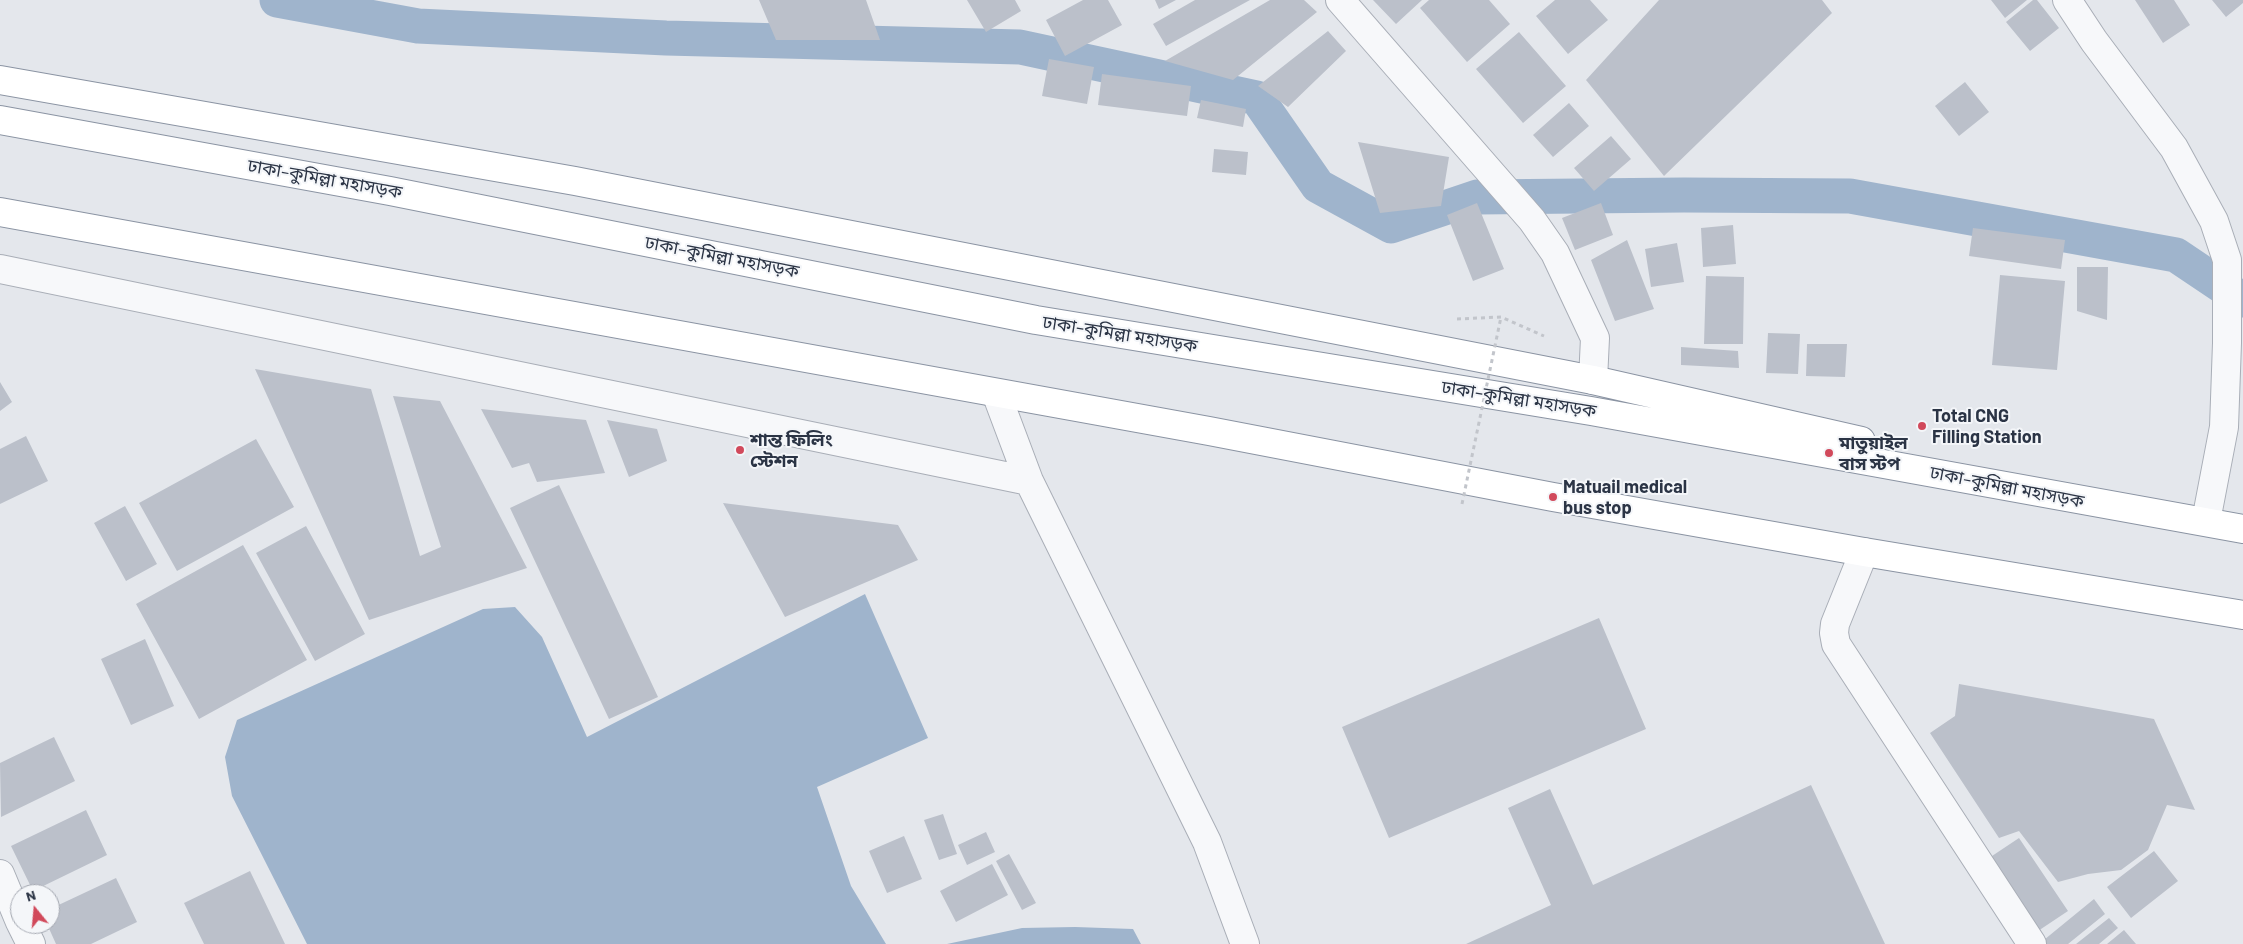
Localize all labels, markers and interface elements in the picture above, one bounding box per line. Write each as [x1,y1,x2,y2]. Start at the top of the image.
street label: ঢাকা–কুমিল্লা মহাসড়ক [246,155,404,203]
street label: ঢাকা–কুমিল্লা মহাসড়ক [643,231,801,283]
street label: ঢাকা–কুমিল্লা মহাসড়ক [1041,311,1199,357]
street label: ঢাকা–কুমিল্লা মহাসড়ক [1440,376,1598,422]
place label: Total CNG Filling Station [1932,405,2042,448]
marker: Total CNG Filling Station [1916,420,1928,432]
place label: শান্ত ফিলিং স্টেশন [750,429,833,472]
place label: মাতুয়াইল বাস স্টপ [1839,432,1908,474]
marker: শান্ত ফিলিং স্টেশন [734,444,746,456]
marker: মাতুয়াইল বাস স্টপ [1823,447,1835,459]
street label: ঢাকা–কুমিল্লা মহাসড়ক [1928,461,2086,513]
place label: Matuail medical bus stop [1563,476,1687,518]
marker: Matuail medical bus stop [1547,491,1559,503]
north arrow [10,884,60,934]
text: N [24,886,38,905]

